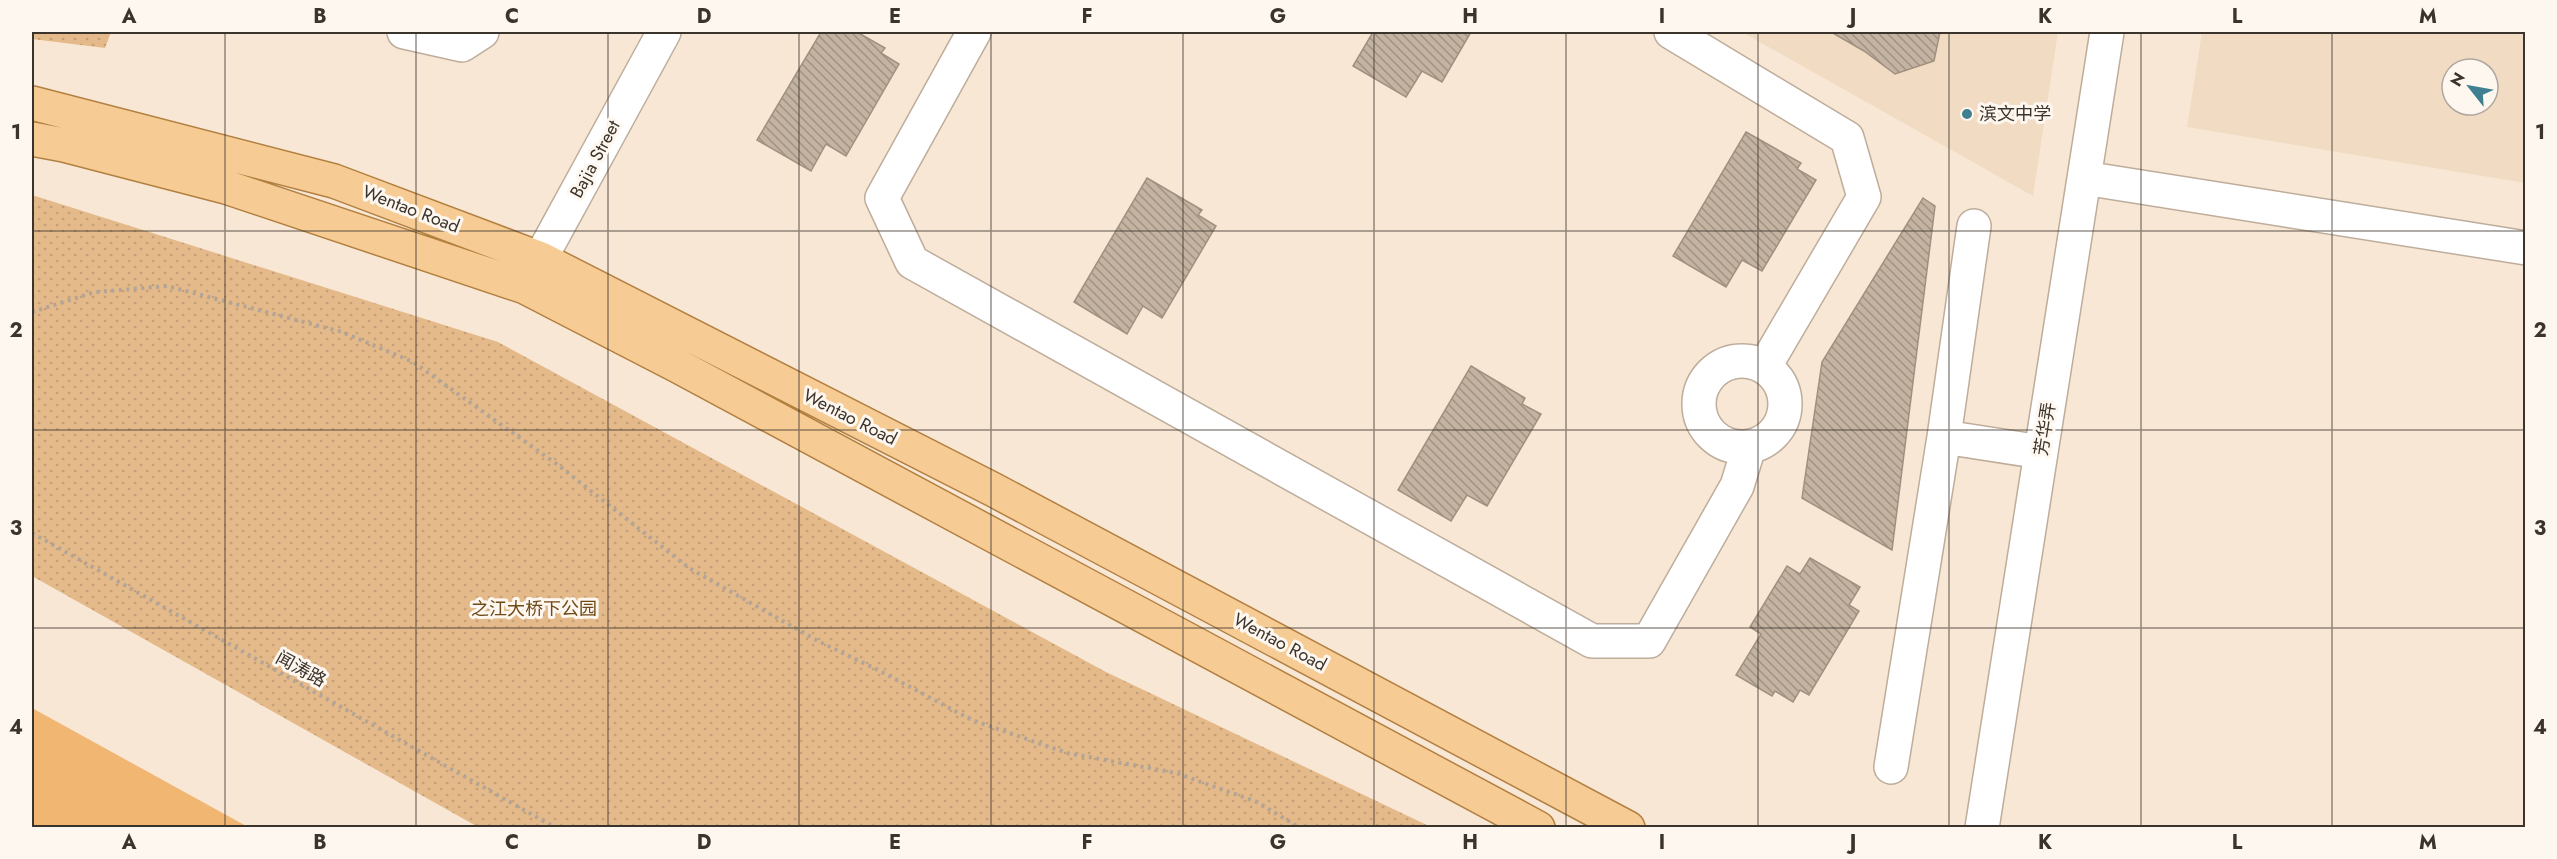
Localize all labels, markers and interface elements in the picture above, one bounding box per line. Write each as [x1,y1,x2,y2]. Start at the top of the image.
text: A [121,2,137,31]
text: B [313,2,327,31]
text: C [505,2,519,31]
text: D [697,2,711,31]
text: E [889,2,901,31]
text: F [1081,2,1093,31]
text: G [1270,2,1286,31]
text: H [1462,2,1478,31]
text: I [1659,2,1665,31]
text: J [1846,2,1856,31]
text: K [2038,2,2052,31]
text: L [2232,2,2243,31]
text: M [2419,2,2437,31]
north arrow [2440,57,2500,117]
text: N [2444,68,2471,91]
place label: 滨文中学 [1979,101,2051,127]
marker: 滨文中学 [1960,107,1974,121]
street label: Bajia Street [564,115,627,203]
text: 1 [11,118,21,147]
text: 1 [2535,118,2545,147]
street label: Wentao Road [359,179,463,239]
text: 2 [9,316,23,345]
text: 2 [2533,316,2547,345]
street label: Wentao Road [799,382,901,452]
street label: 芳华弄 [2028,400,2062,458]
text: 3 [10,514,22,543]
text: 3 [2534,514,2546,543]
park label: 之江大桥下公园 [471,596,597,622]
street label: Wentao Road [1229,607,1331,677]
street label: 闻涛路 [271,645,331,693]
text: 4 [9,713,23,742]
text: 4 [2533,713,2547,742]
text: A [121,828,137,857]
text: B [313,828,327,857]
text: C [505,828,519,857]
text: D [697,828,711,857]
text: E [889,828,901,857]
text: F [1081,828,1093,857]
text: G [1270,828,1286,857]
text: H [1462,828,1478,857]
text: I [1659,828,1665,857]
text: J [1846,828,1856,857]
text: K [2038,828,2052,857]
text: L [2232,828,2243,857]
text: M [2419,828,2437,857]

